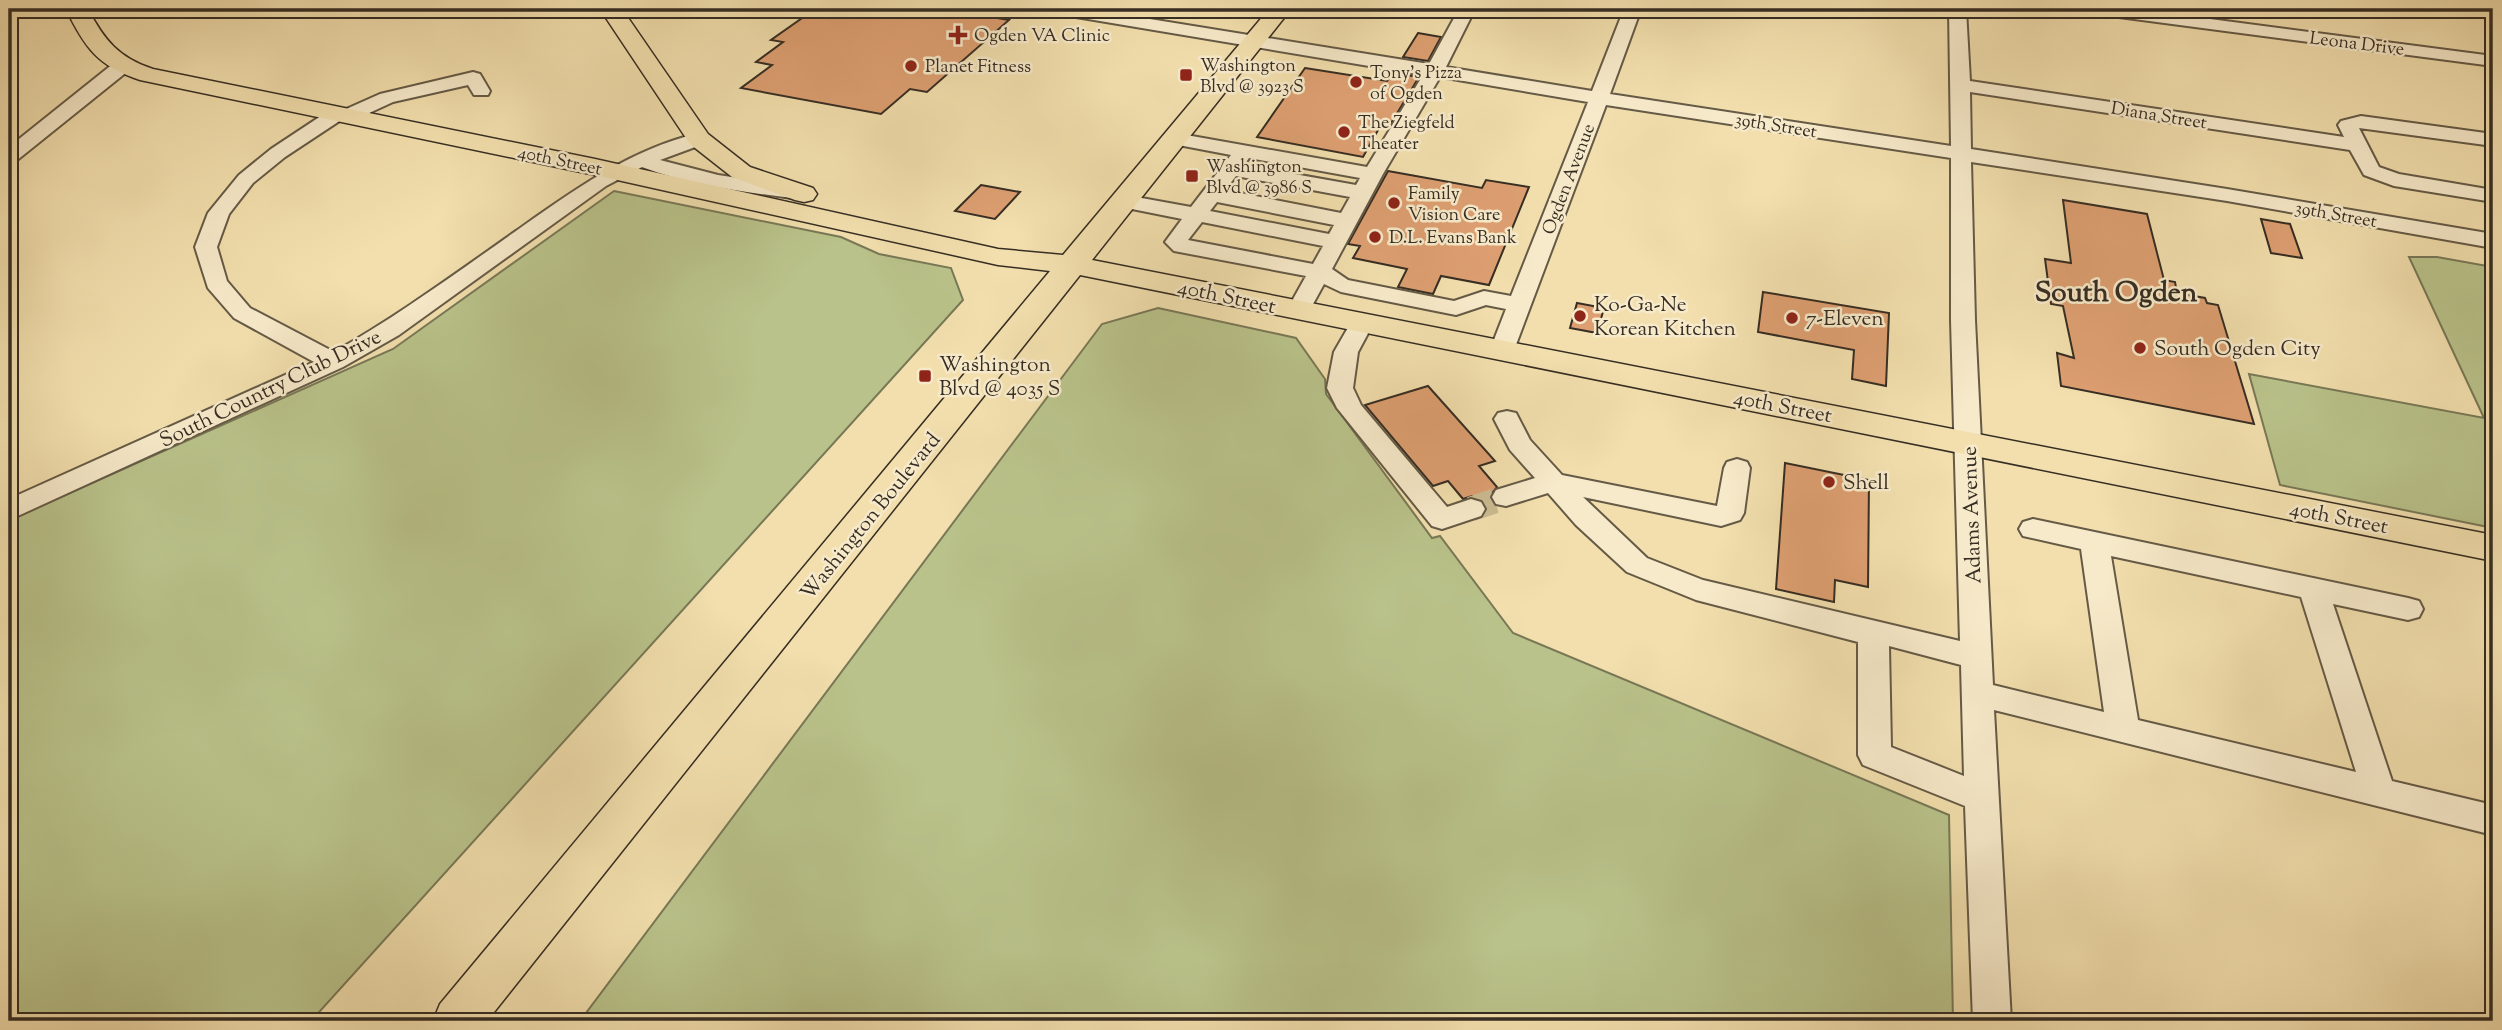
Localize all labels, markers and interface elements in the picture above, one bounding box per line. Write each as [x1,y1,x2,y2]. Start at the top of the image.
place label: Ogden VA Clinic [974,24,1110,50]
marker: Ogden VA Clinic [948,25,968,45]
street label: Leona Drive [2308,26,2406,64]
place label: Washington Blvd @ 3923 S [1200,54,1304,101]
place label: Planet Fitness [925,55,1031,81]
marker: Planet Fitness [903,58,919,74]
place label: Tony's Pizza of Ogden [1370,61,1462,108]
marker: Washington Blvd @ 3923 S [1178,67,1194,83]
marker: Tony's Pizza of Ogden [1348,74,1364,90]
street label: Diana Street [2109,97,2209,137]
street label: 39th Street [1733,108,1819,146]
place label: The Ziegfeld Theater [1358,111,1455,158]
street label: Ogden Avenue [1537,120,1603,239]
marker: The Ziegfeld Theater [1336,124,1352,140]
street label: 40th Street [515,140,604,184]
place label: Washington Blvd @ 3986 S [1206,155,1312,202]
marker: Washington Blvd @ 3986 S [1184,168,1200,184]
place label: Family Vision Care [1408,182,1500,229]
marker: Family Vision Care [1386,195,1402,211]
street label: 39th Street [2293,196,2379,236]
place label: D.L. Evans Bank [1389,226,1517,252]
marker: D.L. Evans Bank [1367,229,1383,245]
street label: 40th Street [1175,273,1278,323]
district label: South Ogden [2035,274,2198,314]
place label: Ko-Ga-Ne Korean Kitchen [1594,291,1736,345]
place label: 7-Eleven [1806,305,1884,335]
marker: Ko-Ga-Ne Korean Kitchen [1572,308,1588,324]
marker: 7-Eleven [1784,310,1800,326]
street label: South Country Club Drive [155,323,387,457]
place label: South Ogden City [2154,335,2321,365]
marker: South Ogden City [2132,340,2148,356]
place label: Washington Blvd @ 4035 S [939,351,1060,405]
marker: Washington Blvd @ 4035 S [917,368,933,384]
street label: 40th Street [1731,384,1834,432]
street label: Washington Boulevard [794,427,949,608]
street label: Adams Avenue [1956,446,1990,584]
place label: Shell [1843,469,1889,499]
marker: Shell [1821,474,1837,490]
street label: 40th Street [2287,495,2390,543]

